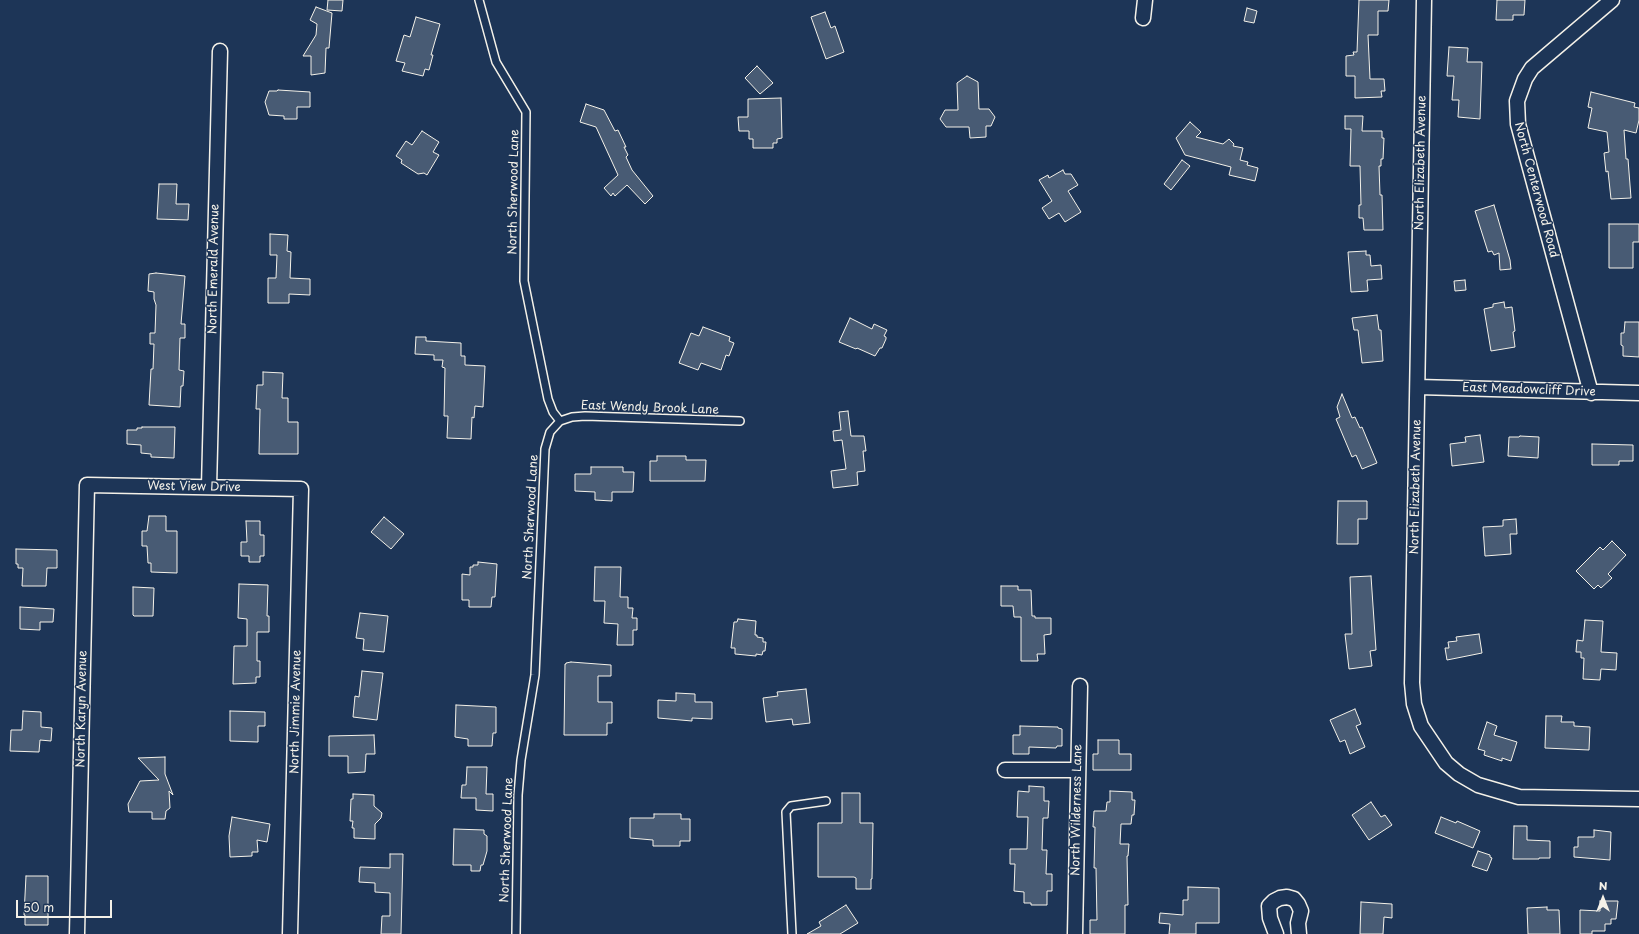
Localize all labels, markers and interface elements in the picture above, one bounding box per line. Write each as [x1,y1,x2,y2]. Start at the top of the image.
street label: North Elizabeth Avenue [1413,95,1429,231]
street label: North Centerwood Road [1511,121,1561,259]
street label: North Sherwood Lane [506,129,522,255]
street label: North Emerald Avenue [206,204,222,334]
street label: East Meadowcliff Drive [1462,380,1596,400]
street label: East Wendy Brook Lane [581,398,719,418]
street label: North Elizabeth Avenue [1408,419,1424,555]
street label: North Sherwood Lane [521,454,541,580]
street label: West View Drive [147,479,241,495]
street label: North Karyn Avenue [74,650,90,768]
street label: North Jimmie Avenue [288,650,304,774]
street label: North Wilderness Lane [1069,744,1085,876]
street label: North Sherwood Lane [498,777,516,903]
text: N [1599,877,1607,894]
north arrow [1583,878,1623,918]
scale bar [18,892,114,918]
text: 50 m [23,898,54,916]

